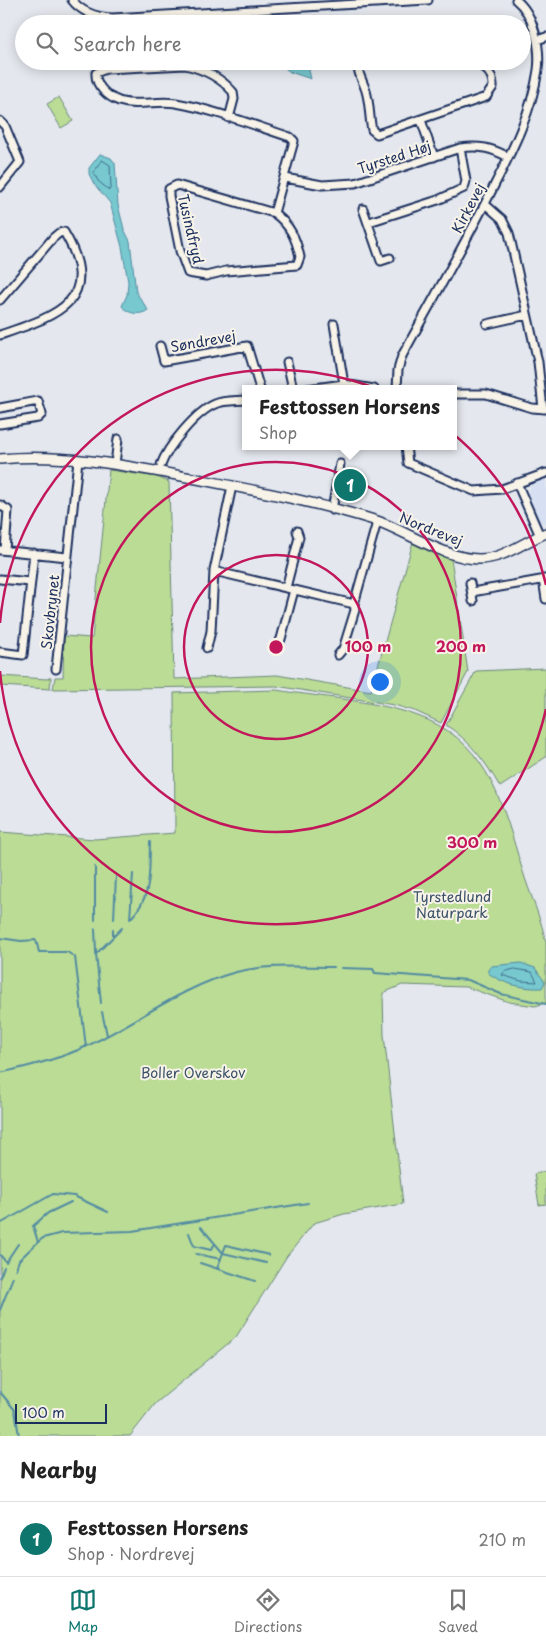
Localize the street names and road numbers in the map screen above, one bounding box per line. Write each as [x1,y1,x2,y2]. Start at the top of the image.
street label: Tyrsted Høj [355,135,433,179]
street label: Kirkevej [446,179,490,237]
street label: Tusindfryd [173,192,209,266]
street label: Søndrevej [169,325,237,357]
street label: Nordrevej [396,507,466,551]
street label: Skovbrynet [36,573,64,650]

